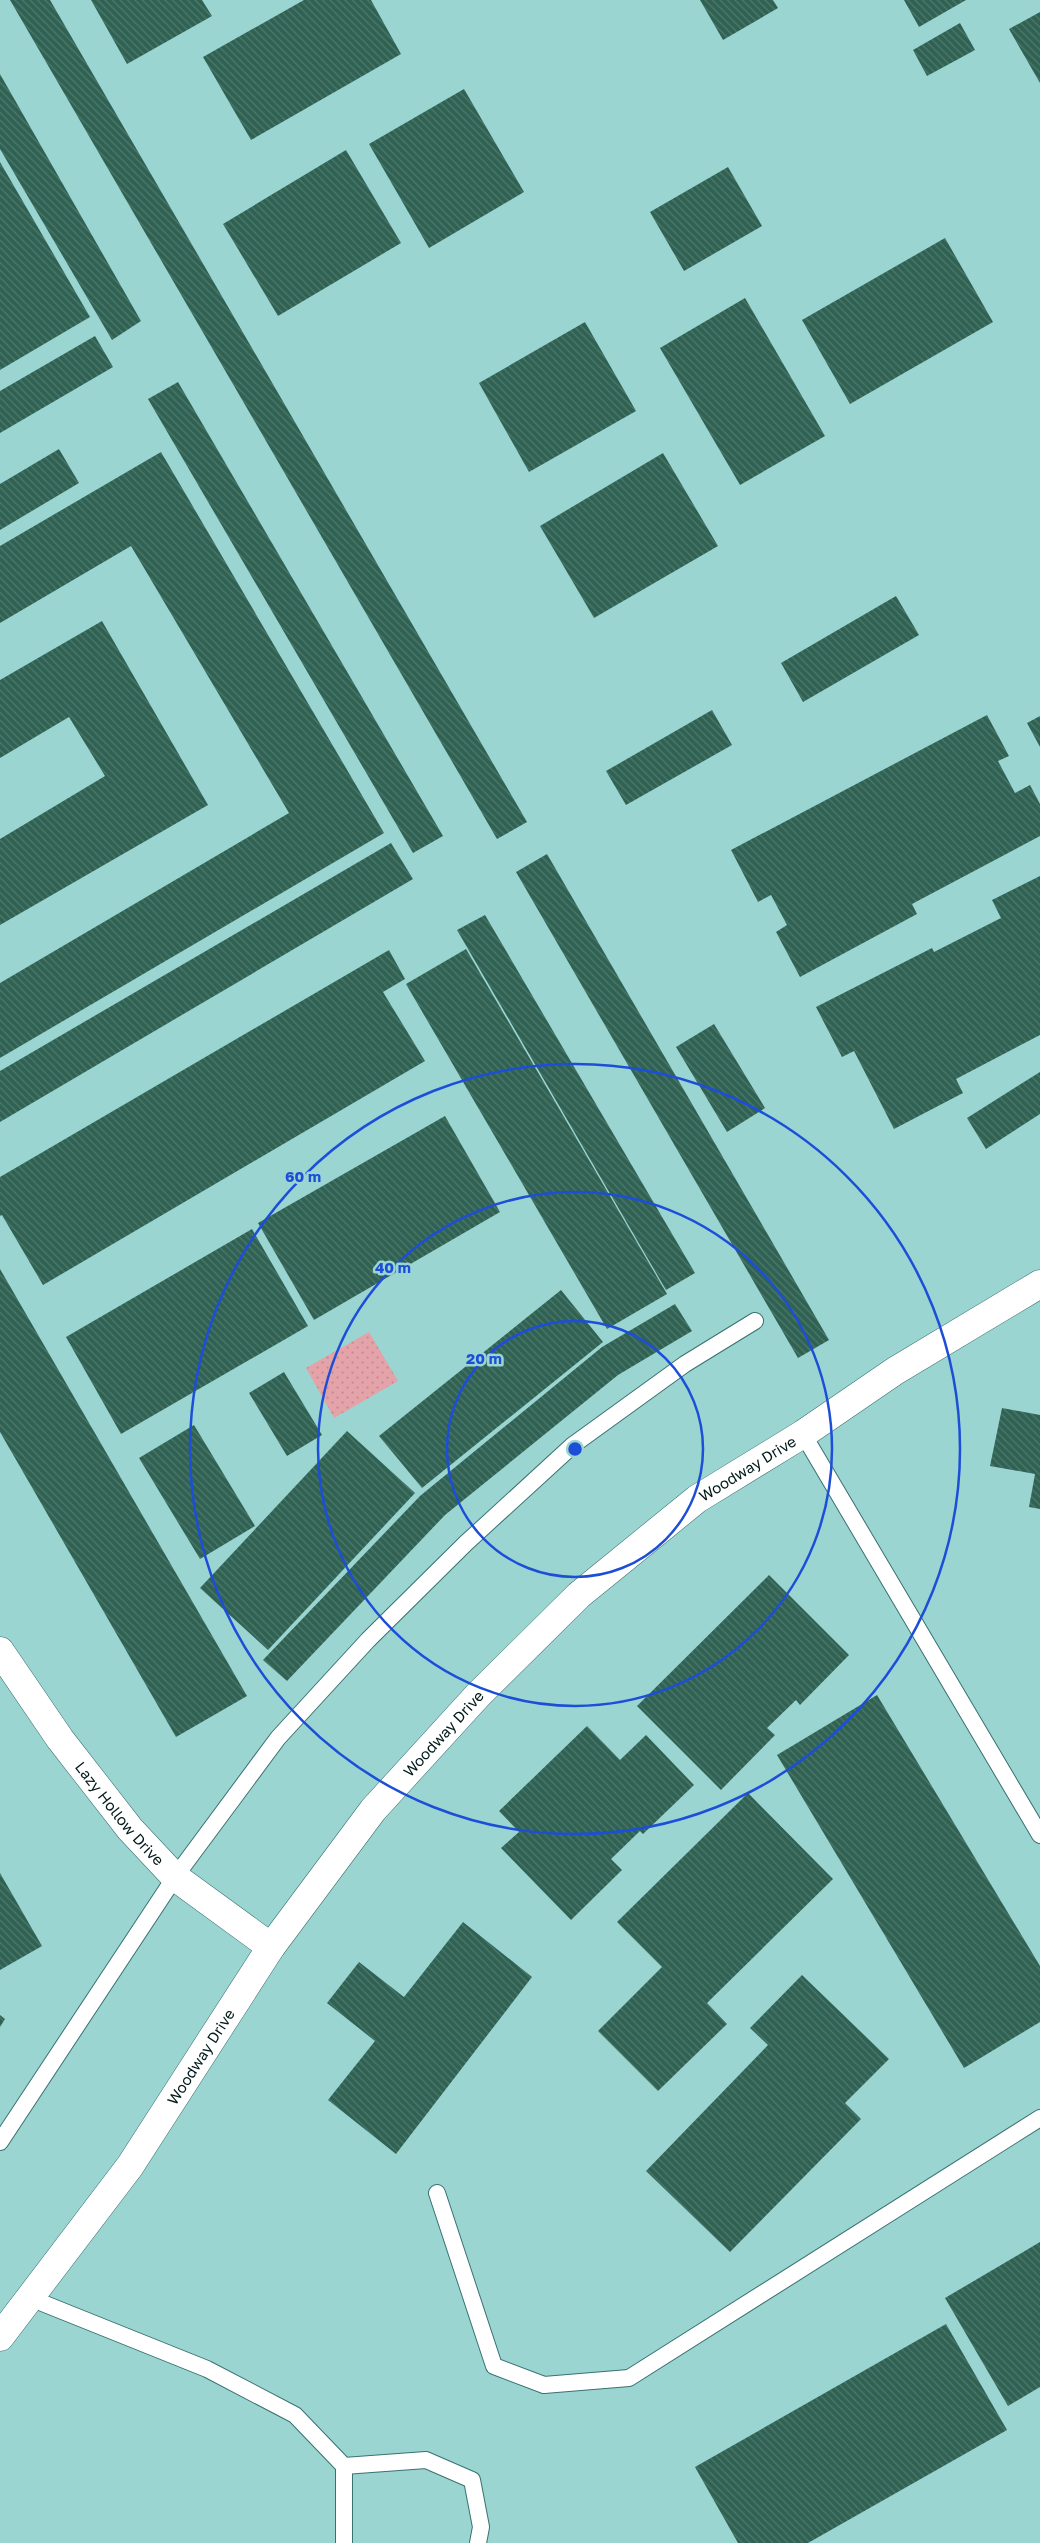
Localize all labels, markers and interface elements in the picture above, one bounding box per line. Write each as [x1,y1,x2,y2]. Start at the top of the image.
text: 60 m [285,1167,321,1185]
text: 40 m [375,1258,411,1276]
text: 20 m [466,1349,502,1367]
street label: Woodway Drive [695,1431,799,1505]
centre of rings [566,1440,584,1458]
street label: Woodway Drive [399,1686,487,1780]
street label: Lazy Hollow Drive [72,1758,168,1869]
street label: Woodway Drive [163,2005,238,2108]

